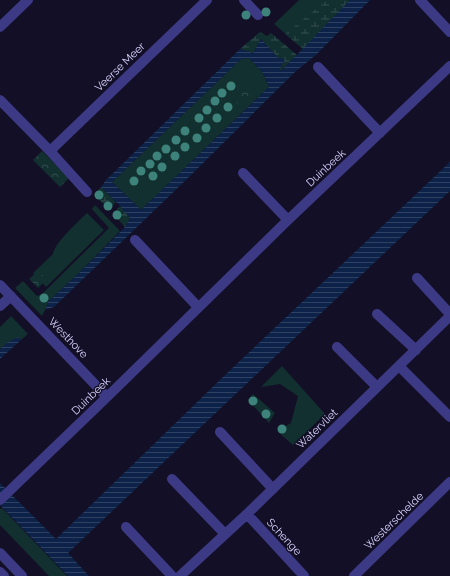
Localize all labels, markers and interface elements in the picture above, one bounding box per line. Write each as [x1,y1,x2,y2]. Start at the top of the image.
street label: Veerse Meer [92,40,148,94]
street label: Duinbeek [304,147,348,189]
street label: Westhove [46,315,91,361]
street label: Duinbeek [69,374,113,418]
street label: Watervliet [294,406,340,452]
street label: Westerschelde [362,489,427,552]
street label: Schenge [264,516,305,558]

